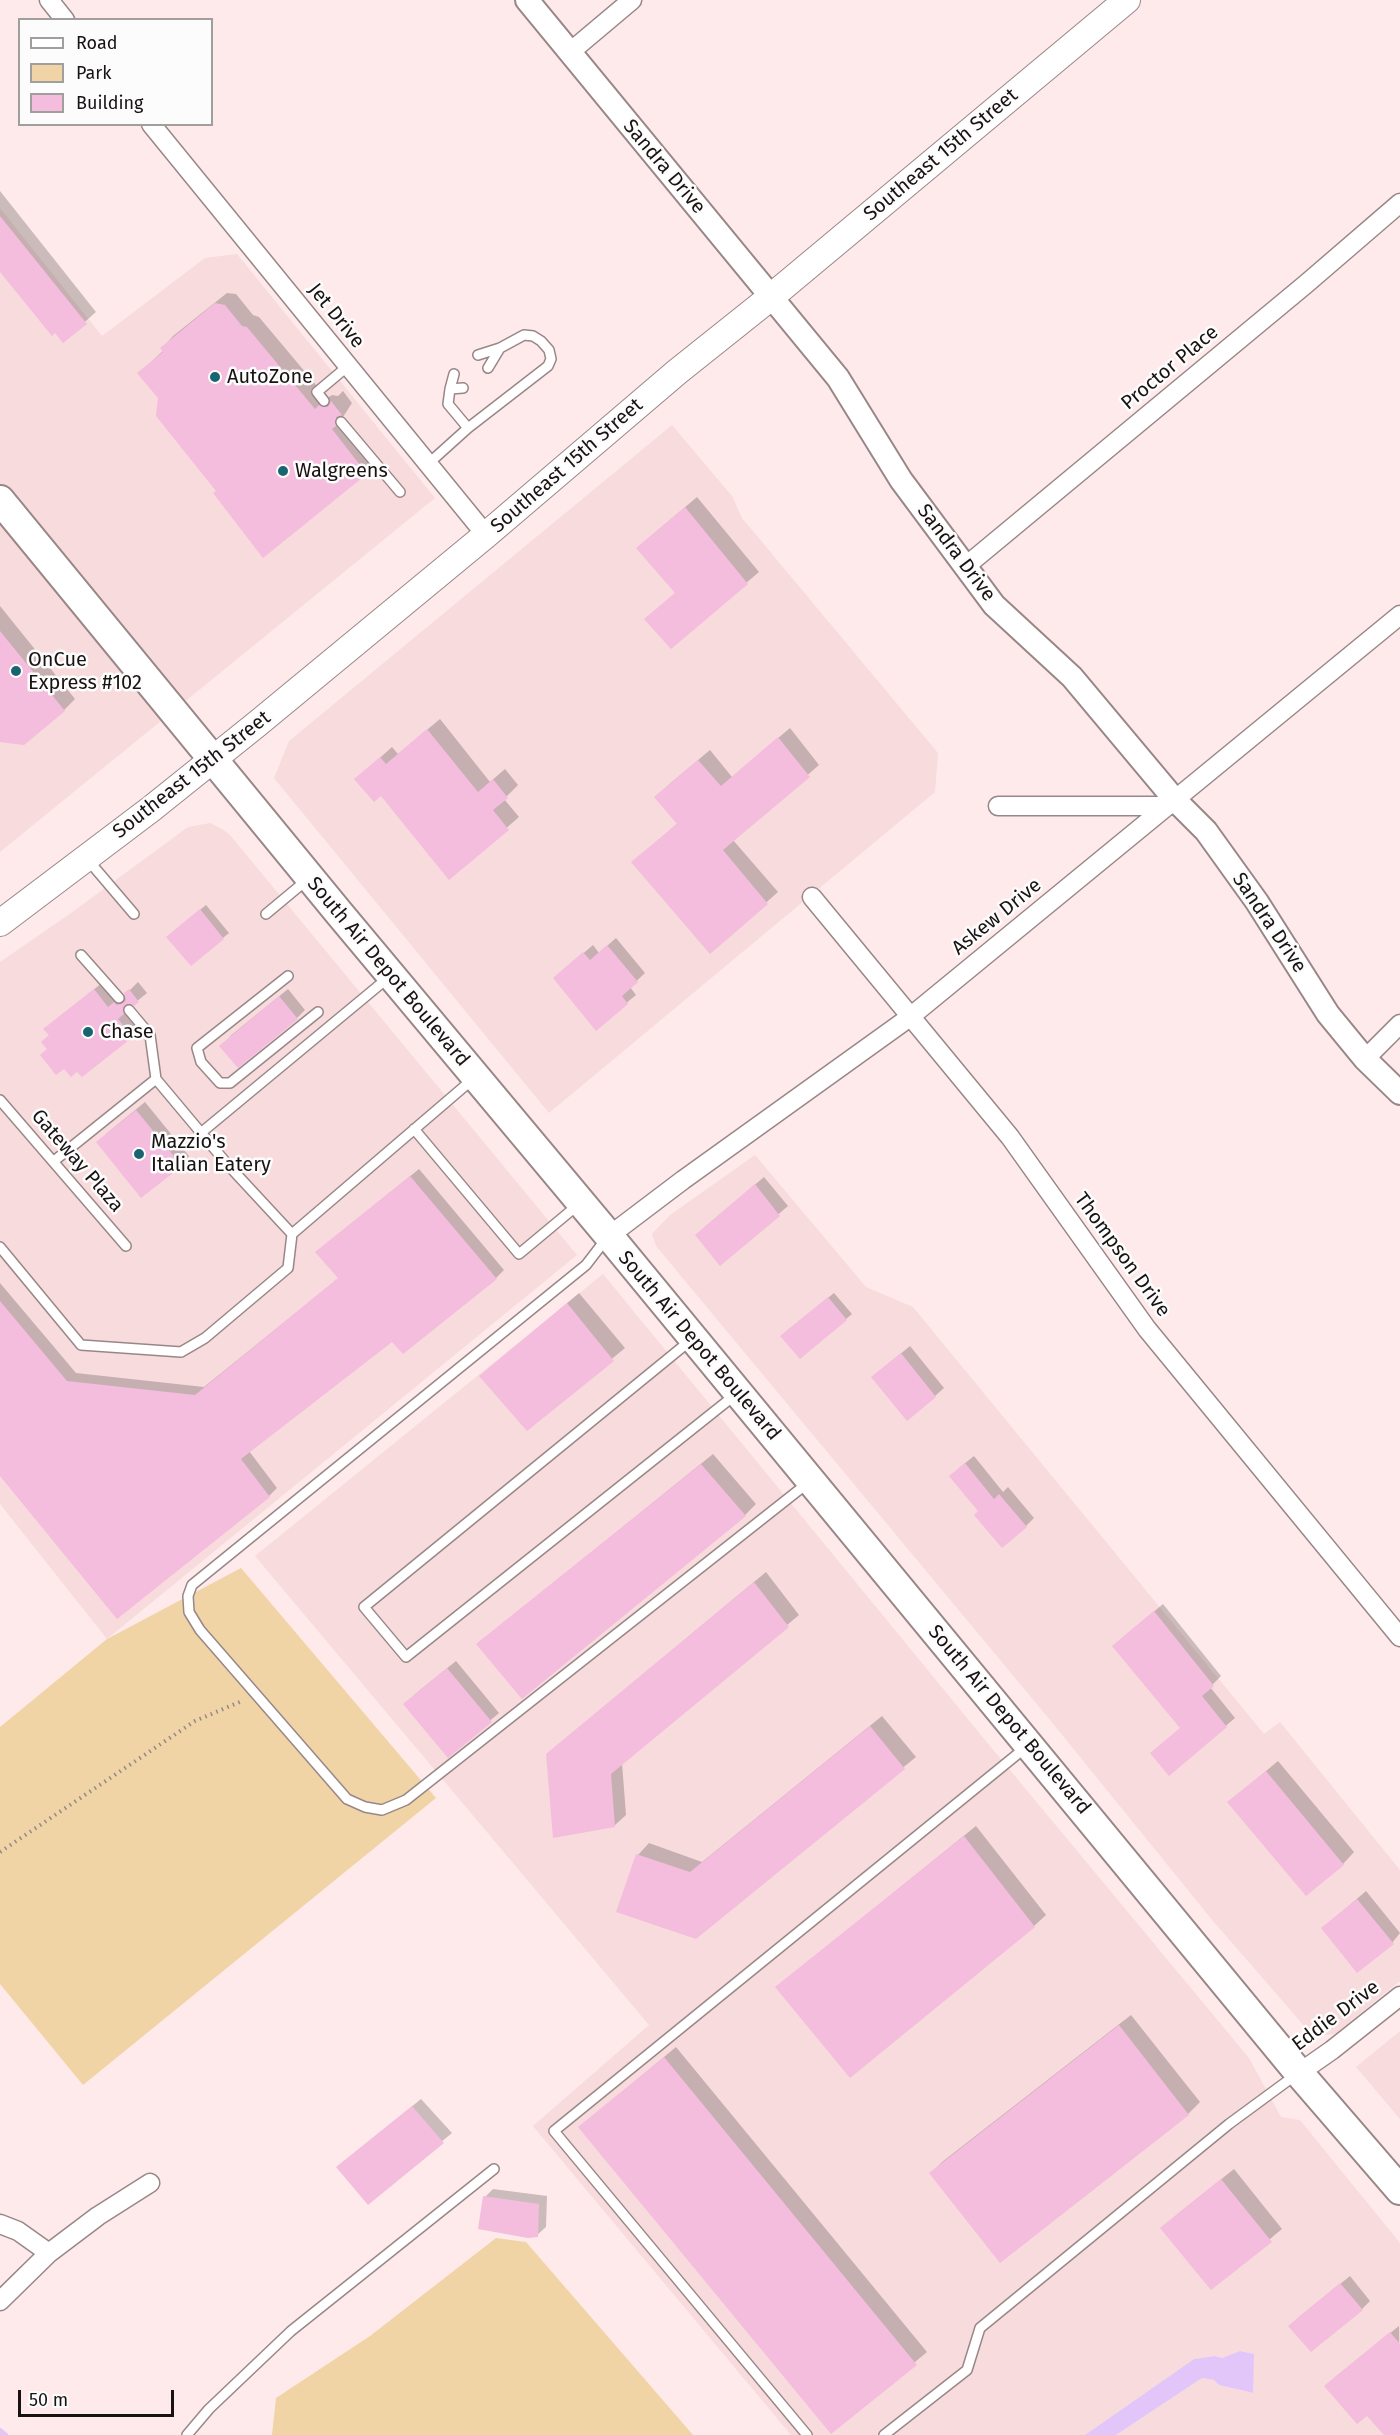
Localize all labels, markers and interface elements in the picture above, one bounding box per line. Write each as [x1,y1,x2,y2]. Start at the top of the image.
legend [18,18,213,126]
text: Road [76,32,118,54]
text: Park [76,62,111,84]
street label: Southeast 15th Street [859,84,1023,226]
text: Building [76,92,143,114]
street label: Sandra Drive [618,115,710,219]
street label: Jet Drive [303,279,369,353]
street label: Proctor Place [1117,320,1223,416]
place label: AutoZone [227,365,313,389]
marker: AutoZone [208,370,222,384]
street label: Southeast 15th Street [486,393,648,539]
place label: Walgreens [295,459,388,483]
marker: Walgreens [276,464,290,478]
street label: Sandra Drive [912,500,1000,606]
place label: OnCue Express #102 [28,648,142,695]
marker: OnCue Express #102 [9,664,23,678]
street label: Southeast 15th Street [108,706,276,844]
street label: Sandra Drive [1227,868,1311,978]
street label: South Air Depot Boulevard [302,872,474,1072]
street label: Askew Drive [947,874,1047,960]
place label: Chase [100,1020,154,1044]
marker: Chase [81,1025,95,1039]
street label: Gateway Plaza [26,1105,128,1217]
place label: Mazzio's Italian Eatery [151,1130,271,1177]
marker: Mazzio's Italian Eatery [132,1147,146,1161]
street label: Thompson Drive [1069,1188,1175,1322]
street label: South Air Depot Boulevard [613,1246,785,1446]
street label: South Air Depot Boulevard [923,1620,1095,1820]
street label: Eddie Drive [1288,1975,1384,2057]
scale bar [21,2378,177,2416]
text: 50 m [29,2389,68,2411]

